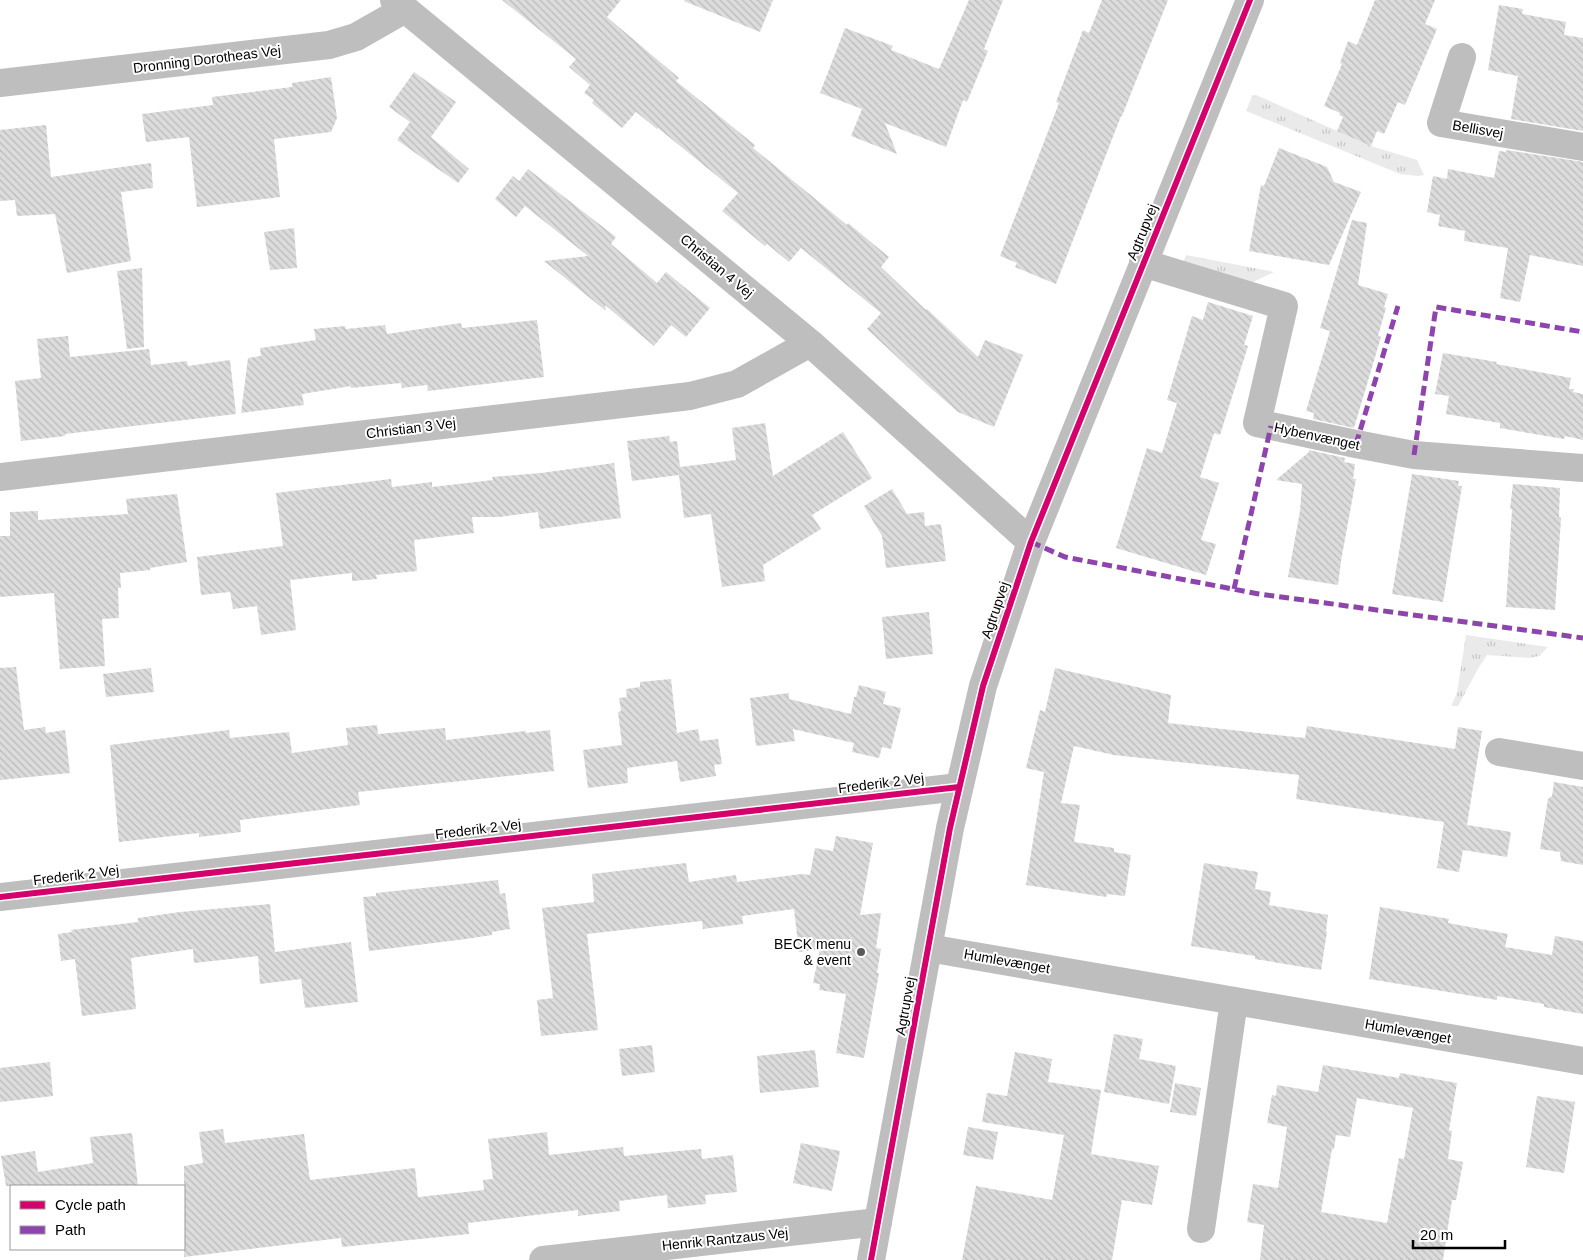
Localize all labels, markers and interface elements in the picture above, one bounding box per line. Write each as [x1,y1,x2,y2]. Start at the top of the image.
street label: Dronning Dorotheas Vej [132,42,282,76]
street label: Bellisvej [1451,117,1505,141]
street label: Agtrupvej [1124,202,1160,262]
street label: Christian 4 Vej [677,231,757,301]
street label: Christian 3 Vej [365,415,457,441]
street label: Hybenvænget [1273,419,1361,453]
street label: Agtrupvej [978,579,1012,641]
street label: Frederik 2 Vej [837,770,925,796]
street label: Frederik 2 Vej [434,816,522,842]
street label: Frederik 2 Vej [32,862,120,888]
place label: BECK menu & event [774,936,851,968]
marker: BECK menu & event [855,946,867,958]
street label: Humlevænget [963,946,1051,976]
street label: Agtrupvej [892,975,918,1037]
street label: Humlevænget [1364,1016,1452,1046]
legend [10,1185,185,1250]
text: Cycle path [55,1196,126,1213]
scale bar [1413,1218,1506,1250]
text: Path [55,1221,86,1238]
street label: Henrik Rantzaus Vej [661,1224,789,1254]
text: 20 m [1420,1226,1453,1243]

